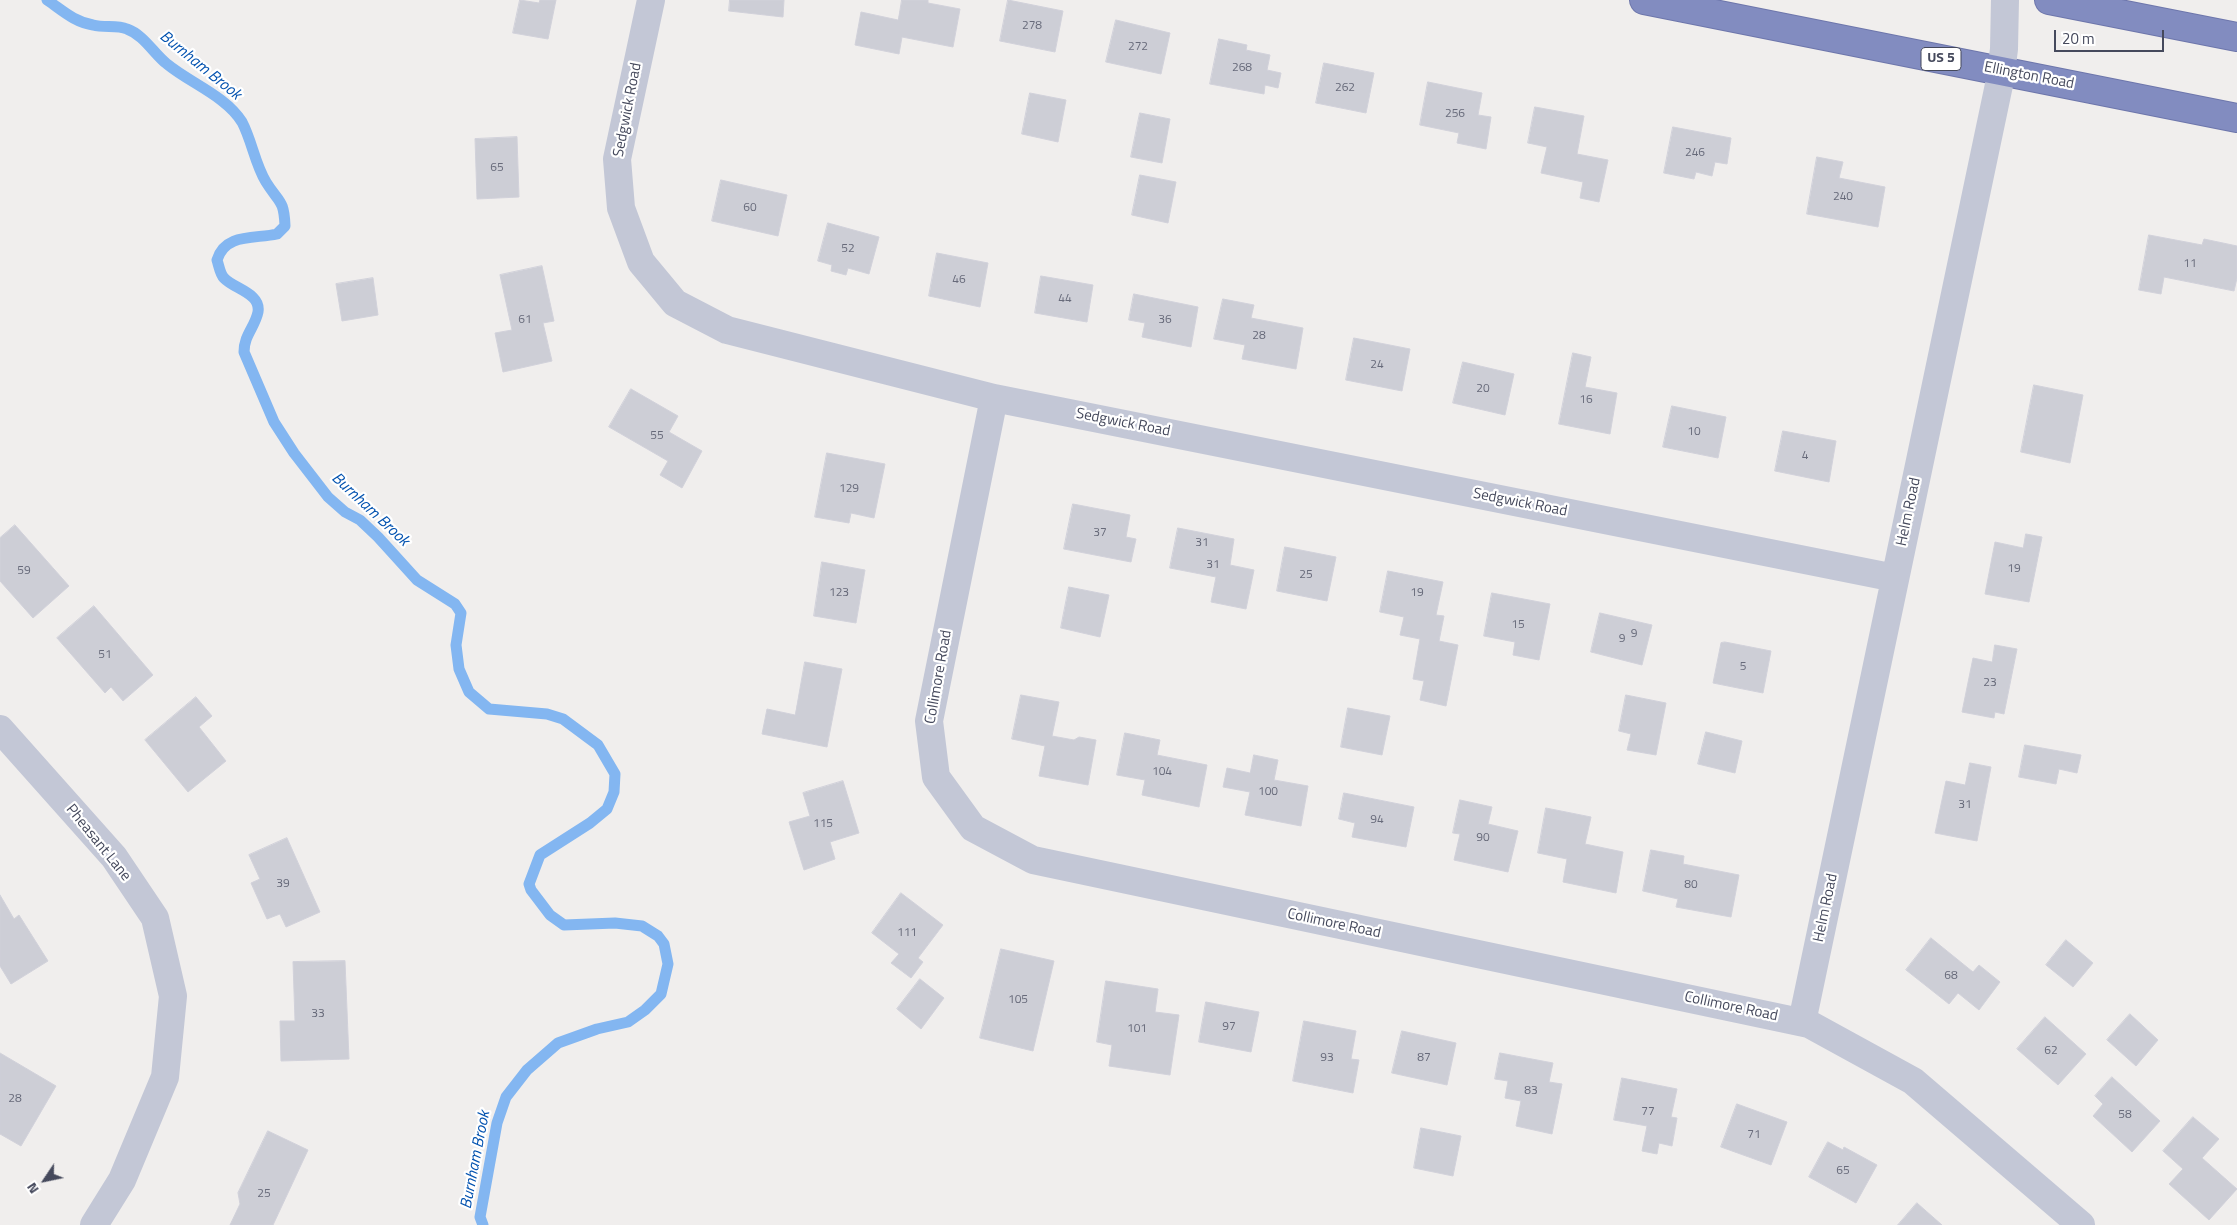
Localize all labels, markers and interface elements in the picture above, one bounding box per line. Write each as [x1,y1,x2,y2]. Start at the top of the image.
house number: 278 [1022,19,1042,33]
scale bar [2057,20,2167,52]
water label: Burnham Brook [155,27,245,105]
text: 20 m [2062,27,2095,50]
house number: 272 [1128,40,1148,54]
road number: US 5 [1921,48,1961,70]
street label: Ellington Road [1982,58,2076,94]
street label: Sedgwick Road [610,61,646,159]
house number: 268 [1232,61,1252,75]
house number: 262 [1335,81,1355,95]
house number: 256 [1445,107,1465,121]
house number: 246 [1685,146,1705,160]
house number: 65 [490,161,504,175]
house number: 240 [1833,190,1853,204]
house number: 60 [743,201,757,215]
house number: 52 [841,242,855,256]
house number: 11 [2183,257,2197,271]
house number: 46 [952,273,966,287]
house number: 44 [1058,292,1072,306]
house number: 61 [518,313,532,327]
house number: 36 [1158,313,1172,327]
house number: 28 [1252,329,1266,343]
house number: 24 [1370,358,1384,372]
house number: 20 [1476,382,1490,396]
house number: 16 [1579,393,1593,407]
street label: Sedgwick Road [1074,405,1172,441]
house number: 10 [1687,425,1701,439]
house number: 55 [650,429,664,443]
house number: 4 [1802,449,1808,463]
water label: Burnham Brook [327,469,413,551]
street label: Helm Road [1893,476,1925,548]
house number: 129 [839,482,859,496]
street label: Sedgwick Road [1471,485,1569,521]
house number: 37 [1093,526,1107,540]
house number: 31 [1195,536,1209,550]
house number: 31 [1206,558,1220,572]
house number: 19 [2007,562,2021,576]
house number: 59 [17,564,31,578]
house number: 25 [1299,568,1313,582]
house number: 123 [829,586,849,600]
house number: 19 [1410,586,1424,600]
house number: 15 [1511,618,1525,632]
house number: 9 [1631,627,1637,641]
street label: Collimore Road [922,629,956,725]
house number: 9 [1619,632,1625,646]
house number: 51 [98,648,112,662]
house number: 5 [1740,660,1746,674]
house number: 23 [1983,676,1997,690]
house number: 104 [1152,765,1172,779]
house number: 100 [1258,785,1278,799]
house number: 31 [1958,798,1972,812]
street label: Pheasant Lane [62,801,134,885]
house number: 94 [1370,813,1384,827]
house number: 115 [813,817,833,831]
house number: 90 [1476,831,1490,845]
street label: Helm Road [1810,872,1842,944]
house number: 39 [276,877,290,891]
house number: 80 [1684,878,1698,892]
street label: Collimore Road [1286,905,1382,943]
house number: 111 [897,926,917,940]
house number: 68 [1944,969,1958,983]
street label: Collimore Road [1683,988,1779,1026]
house number: 105 [1008,993,1028,1007]
house number: 33 [311,1007,325,1021]
house number: 97 [1222,1020,1236,1034]
house number: 101 [1127,1022,1147,1036]
house number: 62 [2044,1044,2058,1058]
house number: 93 [1320,1051,1334,1065]
house number: 87 [1417,1051,1431,1065]
house number: 83 [1524,1084,1538,1098]
house number: 28 [8,1092,22,1106]
house number: 77 [1641,1105,1655,1119]
house number: 58 [2118,1108,2132,1122]
water label: Burnham Brook [457,1110,495,1210]
house number: 71 [1747,1128,1761,1142]
north arrow [20,1155,70,1205]
house number: 65 [1836,1164,1850,1178]
text: N [21,1179,44,1199]
house number: 25 [257,1187,271,1201]

